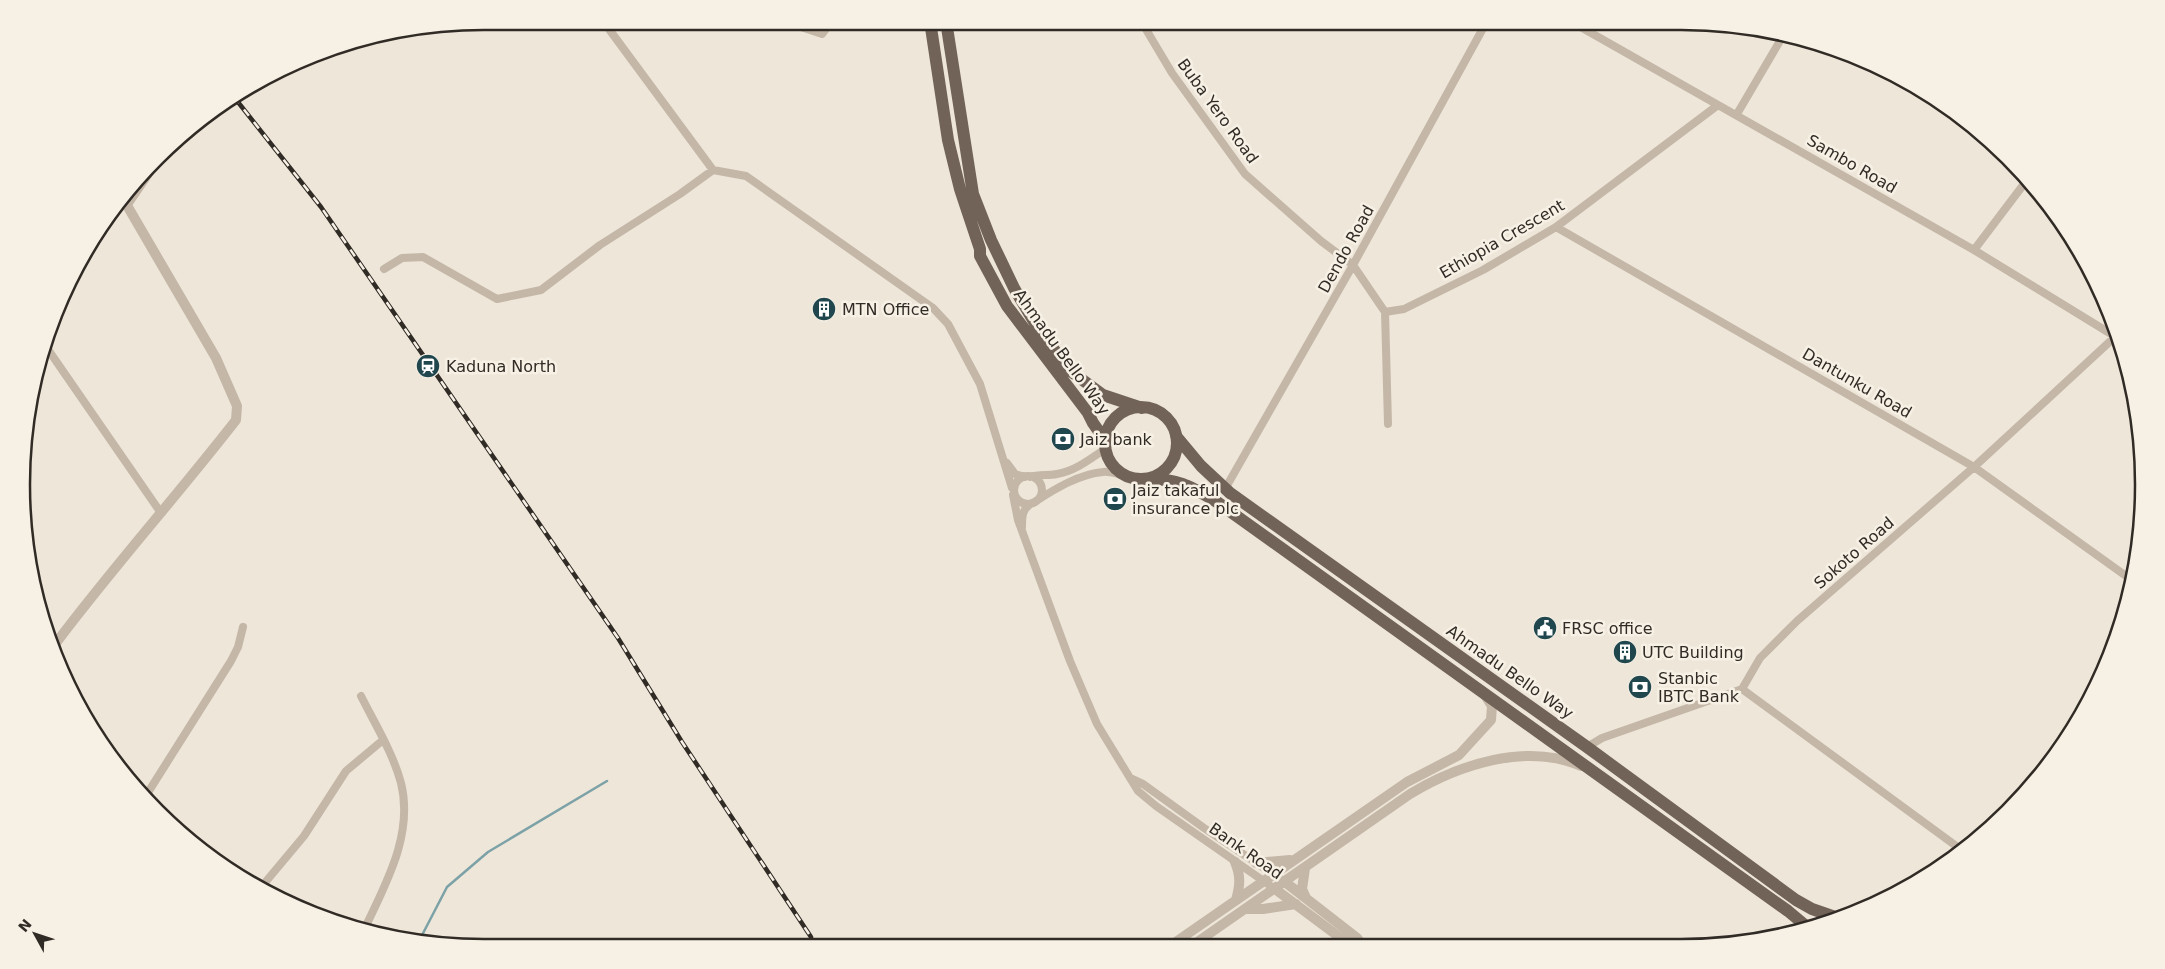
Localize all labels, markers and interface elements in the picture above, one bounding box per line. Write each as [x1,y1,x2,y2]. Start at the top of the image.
street label: Buba Yero Road [1174,55,1262,167]
street label: Sambo Road [1804,131,1900,197]
street label: Ethiopia Crescent [1436,196,1568,282]
street label: Dendo Road [1314,202,1378,296]
street label: Ahmadu Bello Way [1010,286,1114,418]
building icon: MTN Office [811,296,837,322]
place label: MTN Office [842,300,929,319]
street label: Dantunku Road [1799,344,1915,422]
station icon: Kaduna North [415,353,441,379]
place label: Kaduna North [446,357,556,376]
bank icon: Jaiz bank [1050,426,1076,452]
place label: Jaiz bank [1079,430,1153,449]
place label: Jaiz takaful insurance plc [1131,481,1239,518]
bank icon: Jaiz takaful insurance plc [1102,486,1128,512]
street label: Sokoto Road [1810,513,1898,593]
public building icon: FRSC office [1532,615,1558,641]
place label: FRSC office [1562,619,1653,638]
street label: Ahmadu Bello Way [1443,621,1577,723]
building icon: UTC Building [1612,639,1638,665]
place label: UTC Building [1642,643,1744,662]
place label: Stanbic IBTC Bank [1658,669,1740,706]
bank icon: Stanbic IBTC Bank [1627,674,1653,700]
street label: Bank Road [1206,819,1286,883]
north arrow [10,909,60,959]
text: N [15,916,35,935]

